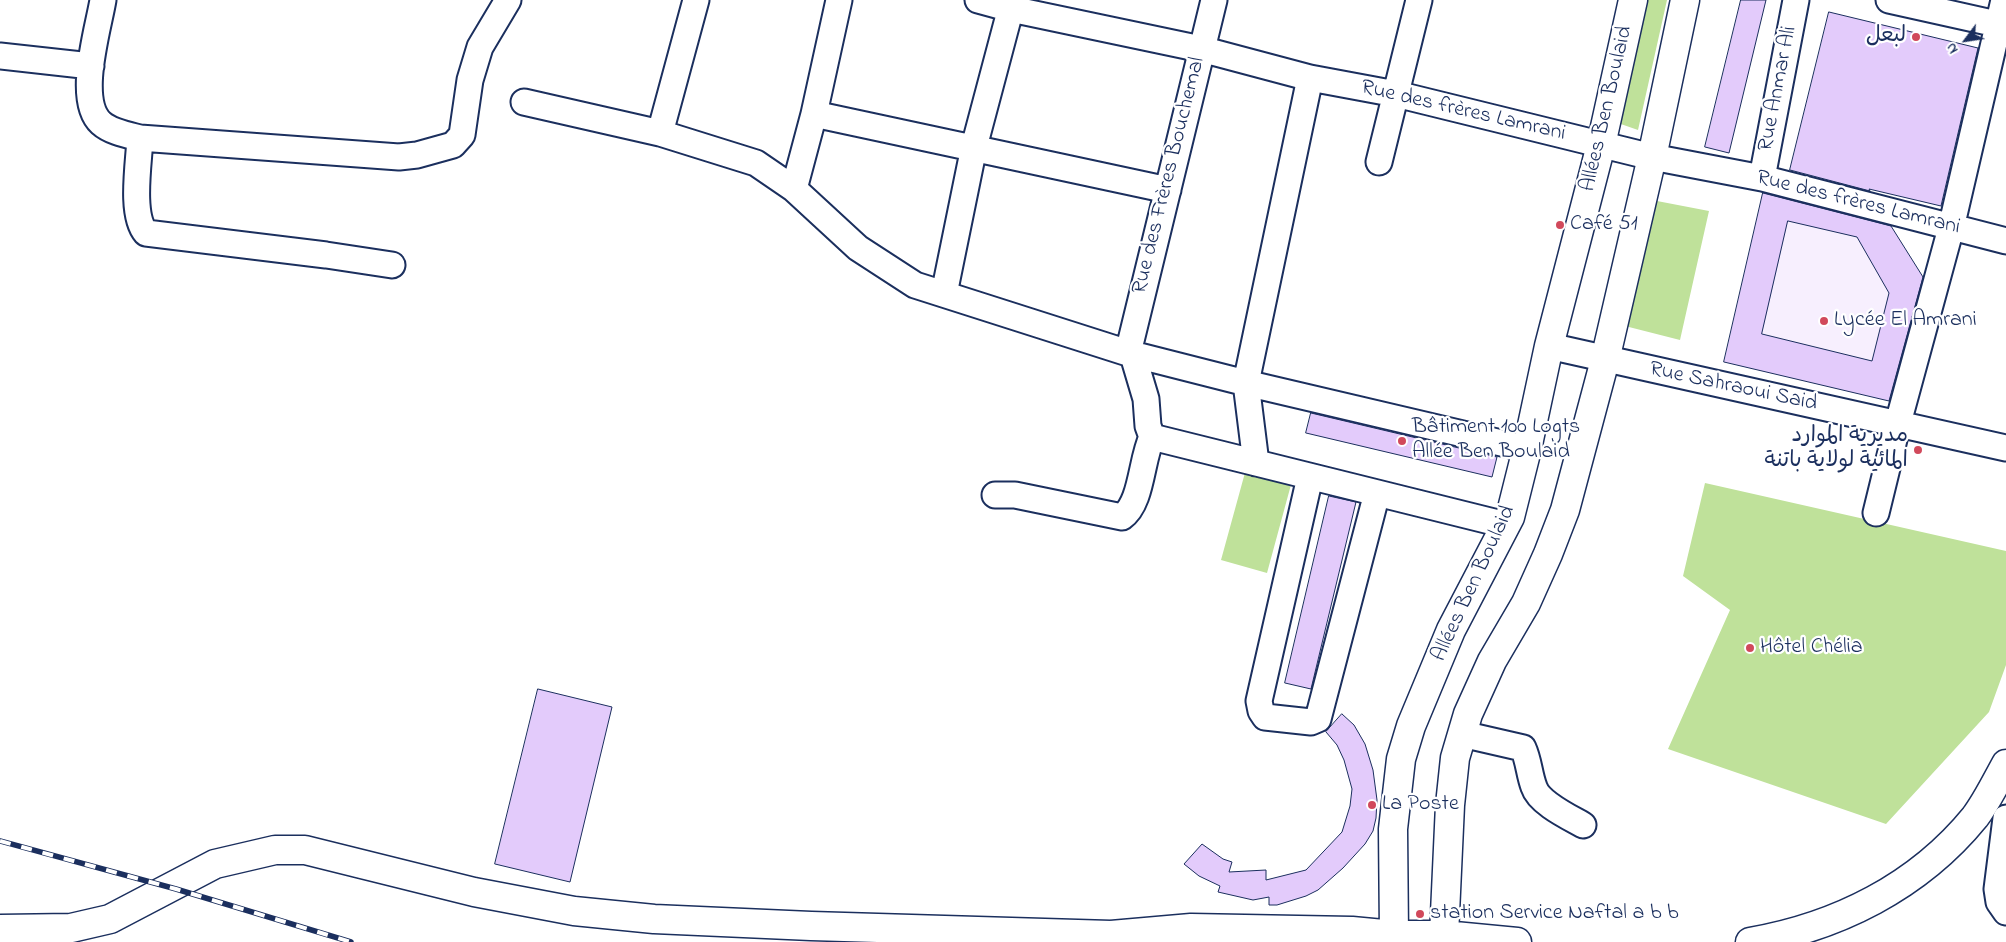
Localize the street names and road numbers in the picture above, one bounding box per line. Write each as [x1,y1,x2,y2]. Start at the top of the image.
street label: Allées Ben Boulaid [1576,24,1640,194]
street label: Rue Anmar Ali [1754,24,1804,154]
street label: Rue des Frères Bouchemal [1128,55,1212,297]
street label: Rue des frères Lamrani [1358,76,1568,148]
street label: Rue des frères Lamrani [1753,166,1963,242]
street label: Rue Sahraoui Said [1647,357,1819,419]
street label: Allées Ben Boulaid [1427,502,1523,666]

